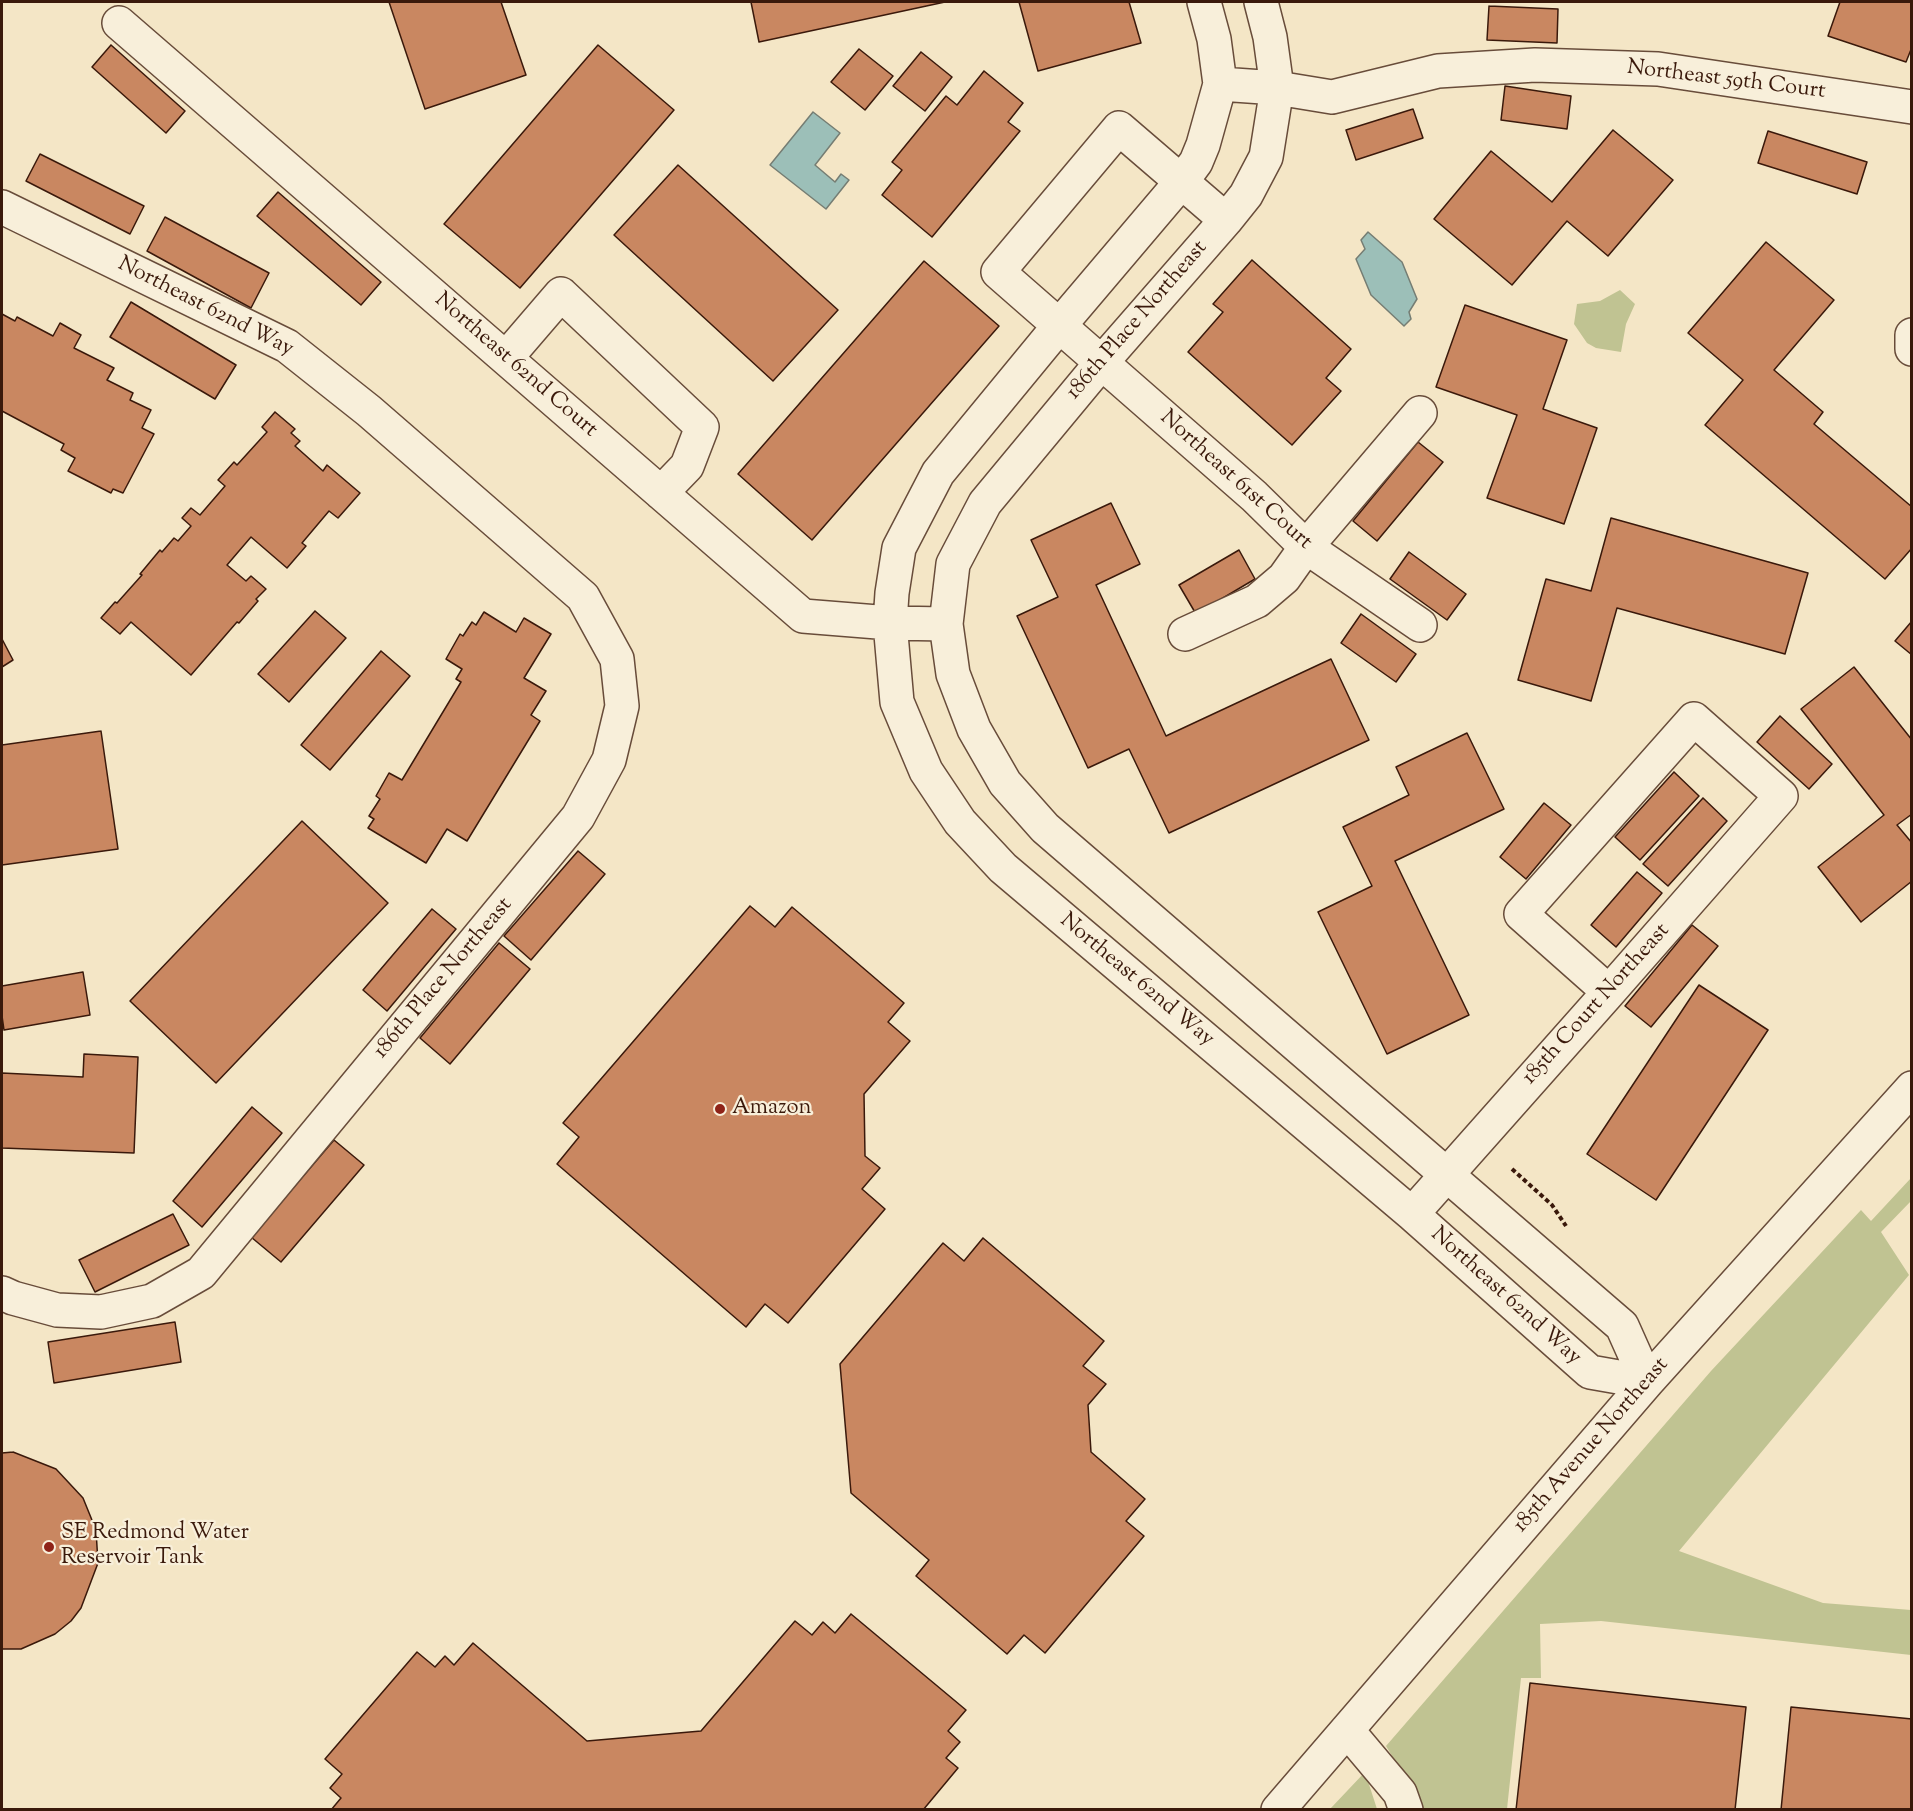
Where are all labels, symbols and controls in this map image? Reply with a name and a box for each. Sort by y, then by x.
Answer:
street label: Northeast 59th Court [1625,56,1827,106]
street label: 186th Place Northeast [1062,236,1214,406]
street label: Northeast 62nd Way [113,252,297,364]
street label: Northeast 62nd Court [428,288,602,444]
street label: Northeast 61st Court [1153,406,1317,556]
street label: 186th Place Northeast [369,893,519,1065]
street label: Northeast 62nd Way [1053,909,1219,1053]
street label: 185th Court Northeast [1518,919,1676,1091]
place label: Amazon [732,1096,812,1122]
marker: Amazon [713,1102,727,1116]
street label: Northeast 62nd Way [1424,1222,1586,1372]
street label: 185th Avenue Northeast [1509,1353,1675,1539]
place label: SE Redmond Water Reservoir Tank [61,1521,249,1572]
marker: SE Redmond Water Reservoir Tank [42,1540,56,1554]

